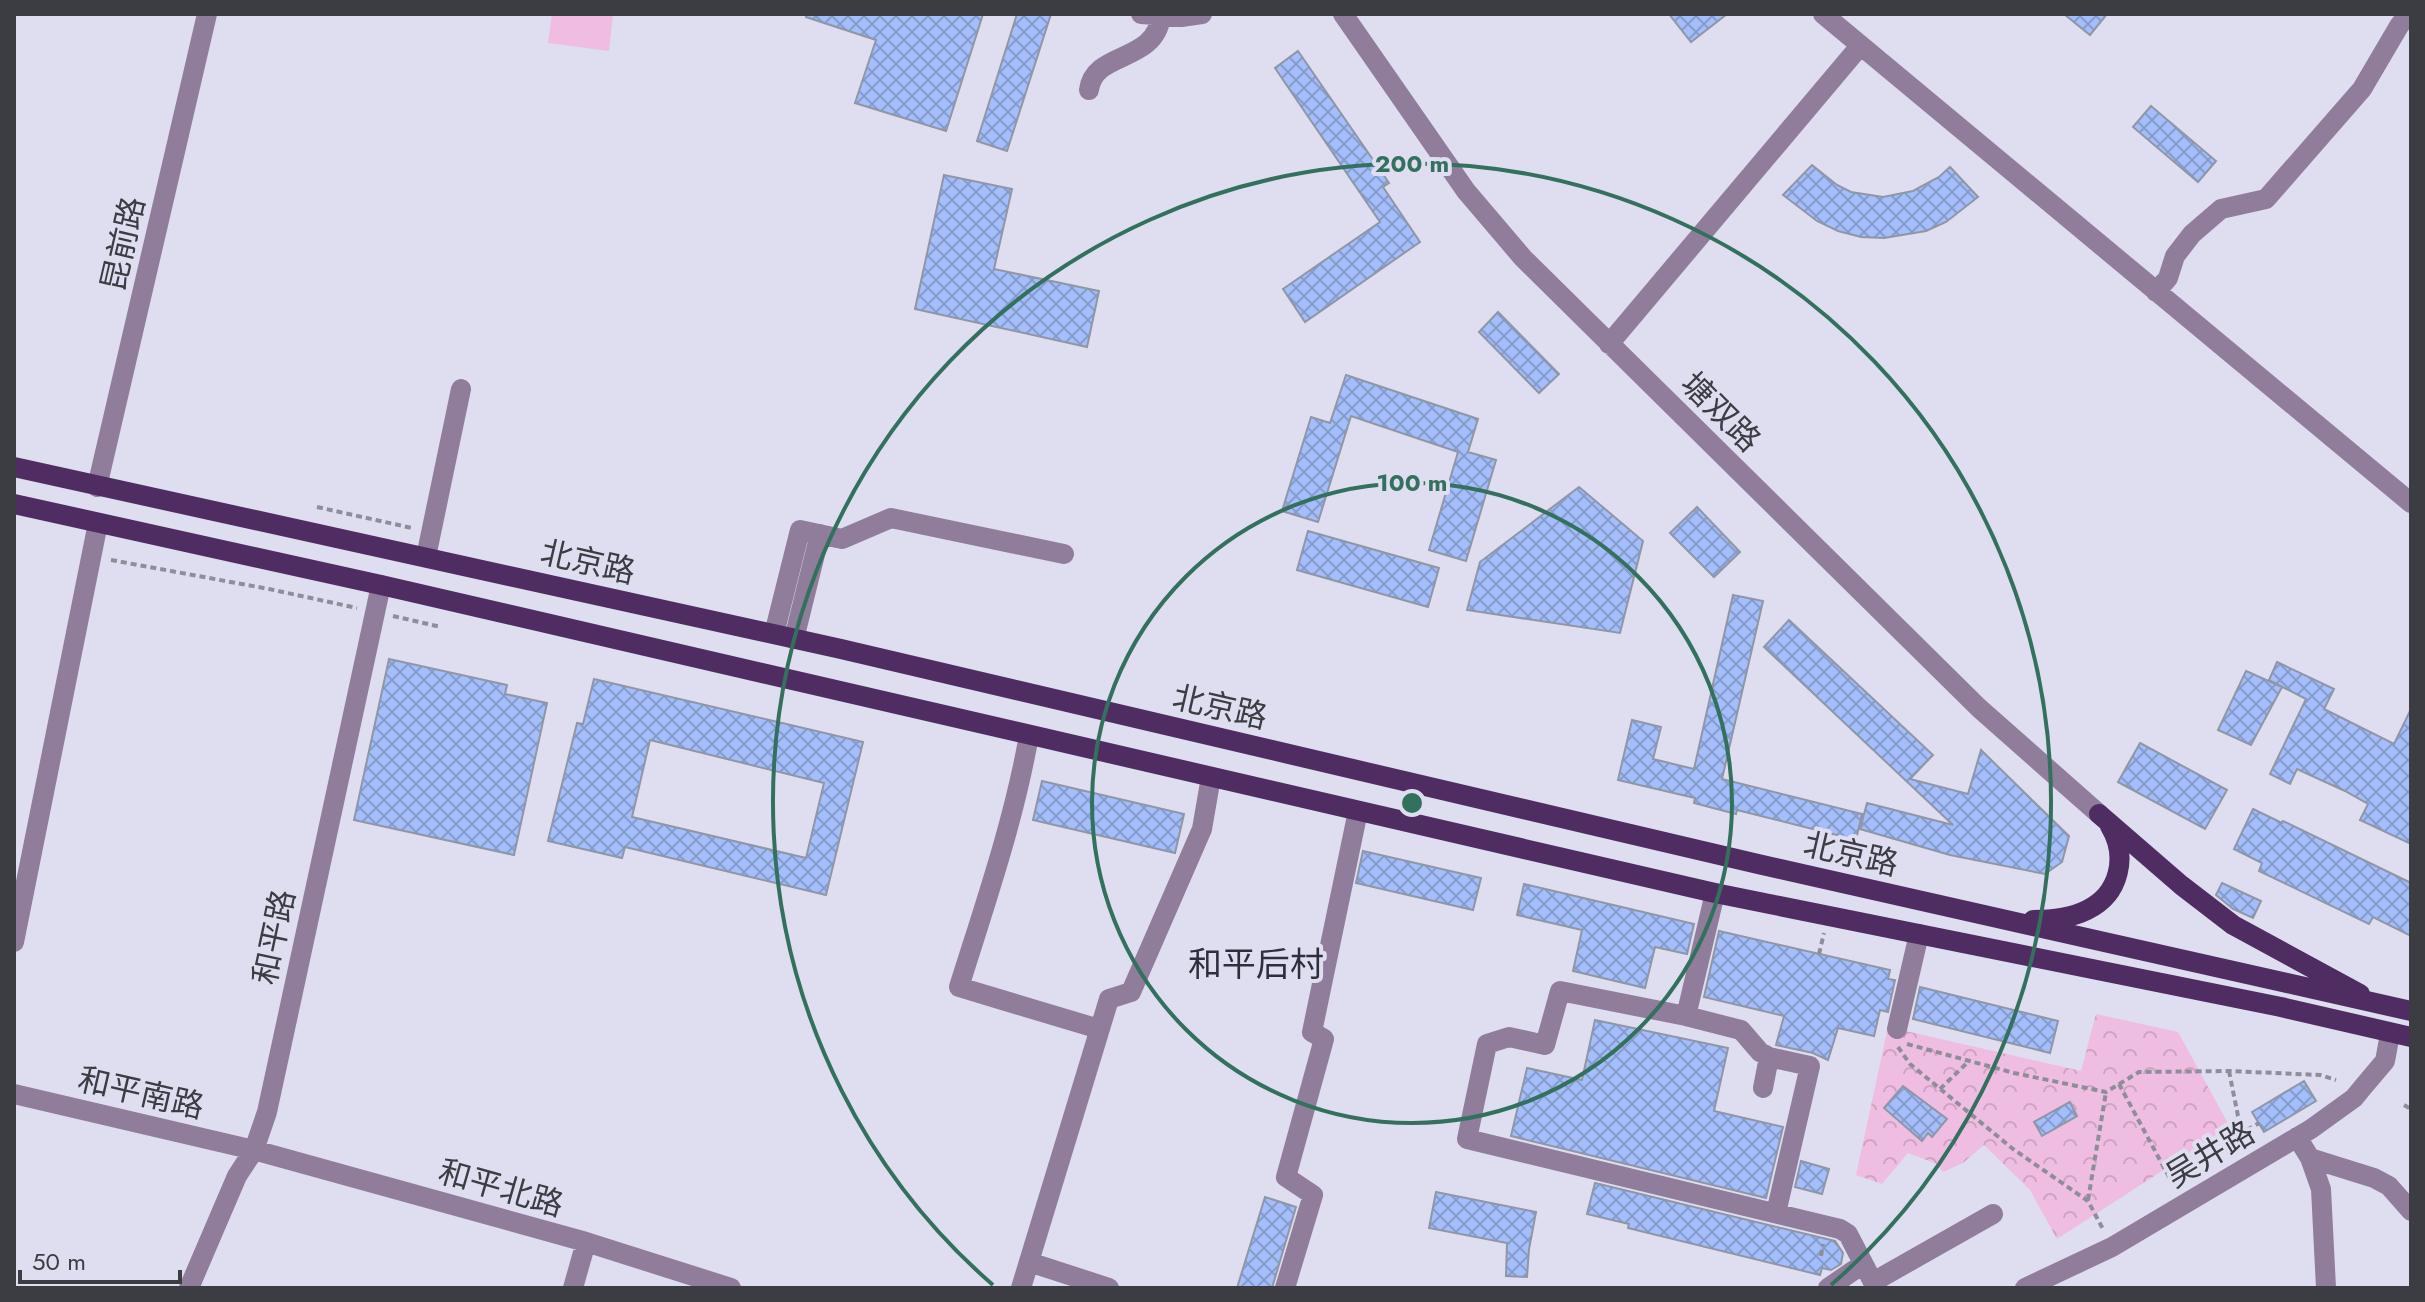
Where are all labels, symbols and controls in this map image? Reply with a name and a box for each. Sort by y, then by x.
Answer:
text: 200 m [1375,146,1449,181]
street label: 昆前路 [90,192,156,296]
street label: 塘双路 [1671,362,1771,462]
text: 100 m [1377,465,1447,500]
street label: 北京路 [536,529,640,595]
street label: 北京路 [1168,674,1272,740]
centre of rings [1398,789,1426,817]
street label: 北京路 [1799,821,1903,887]
street label: 和平路 [242,885,306,989]
district label: 和平后村 [1188,940,1324,989]
street label: 和平南路 [73,1056,209,1130]
street label: 吴井路 [2157,1110,2263,1198]
street label: 和平北路 [433,1148,569,1228]
scale bar [20,1234,180,1284]
text: 50 m [32,1244,86,1279]

